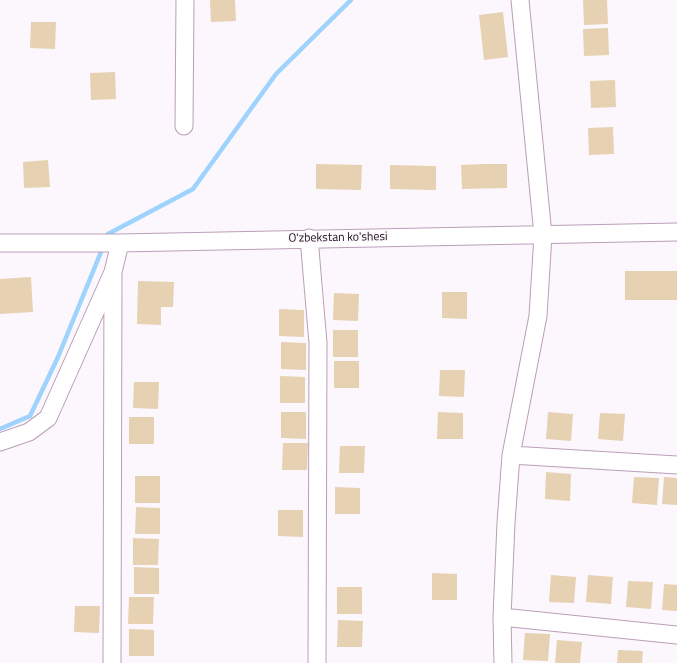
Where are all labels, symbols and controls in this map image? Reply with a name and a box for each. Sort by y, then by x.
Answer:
street label: O'zbekstan ko'shesi [288,230,388,246]

